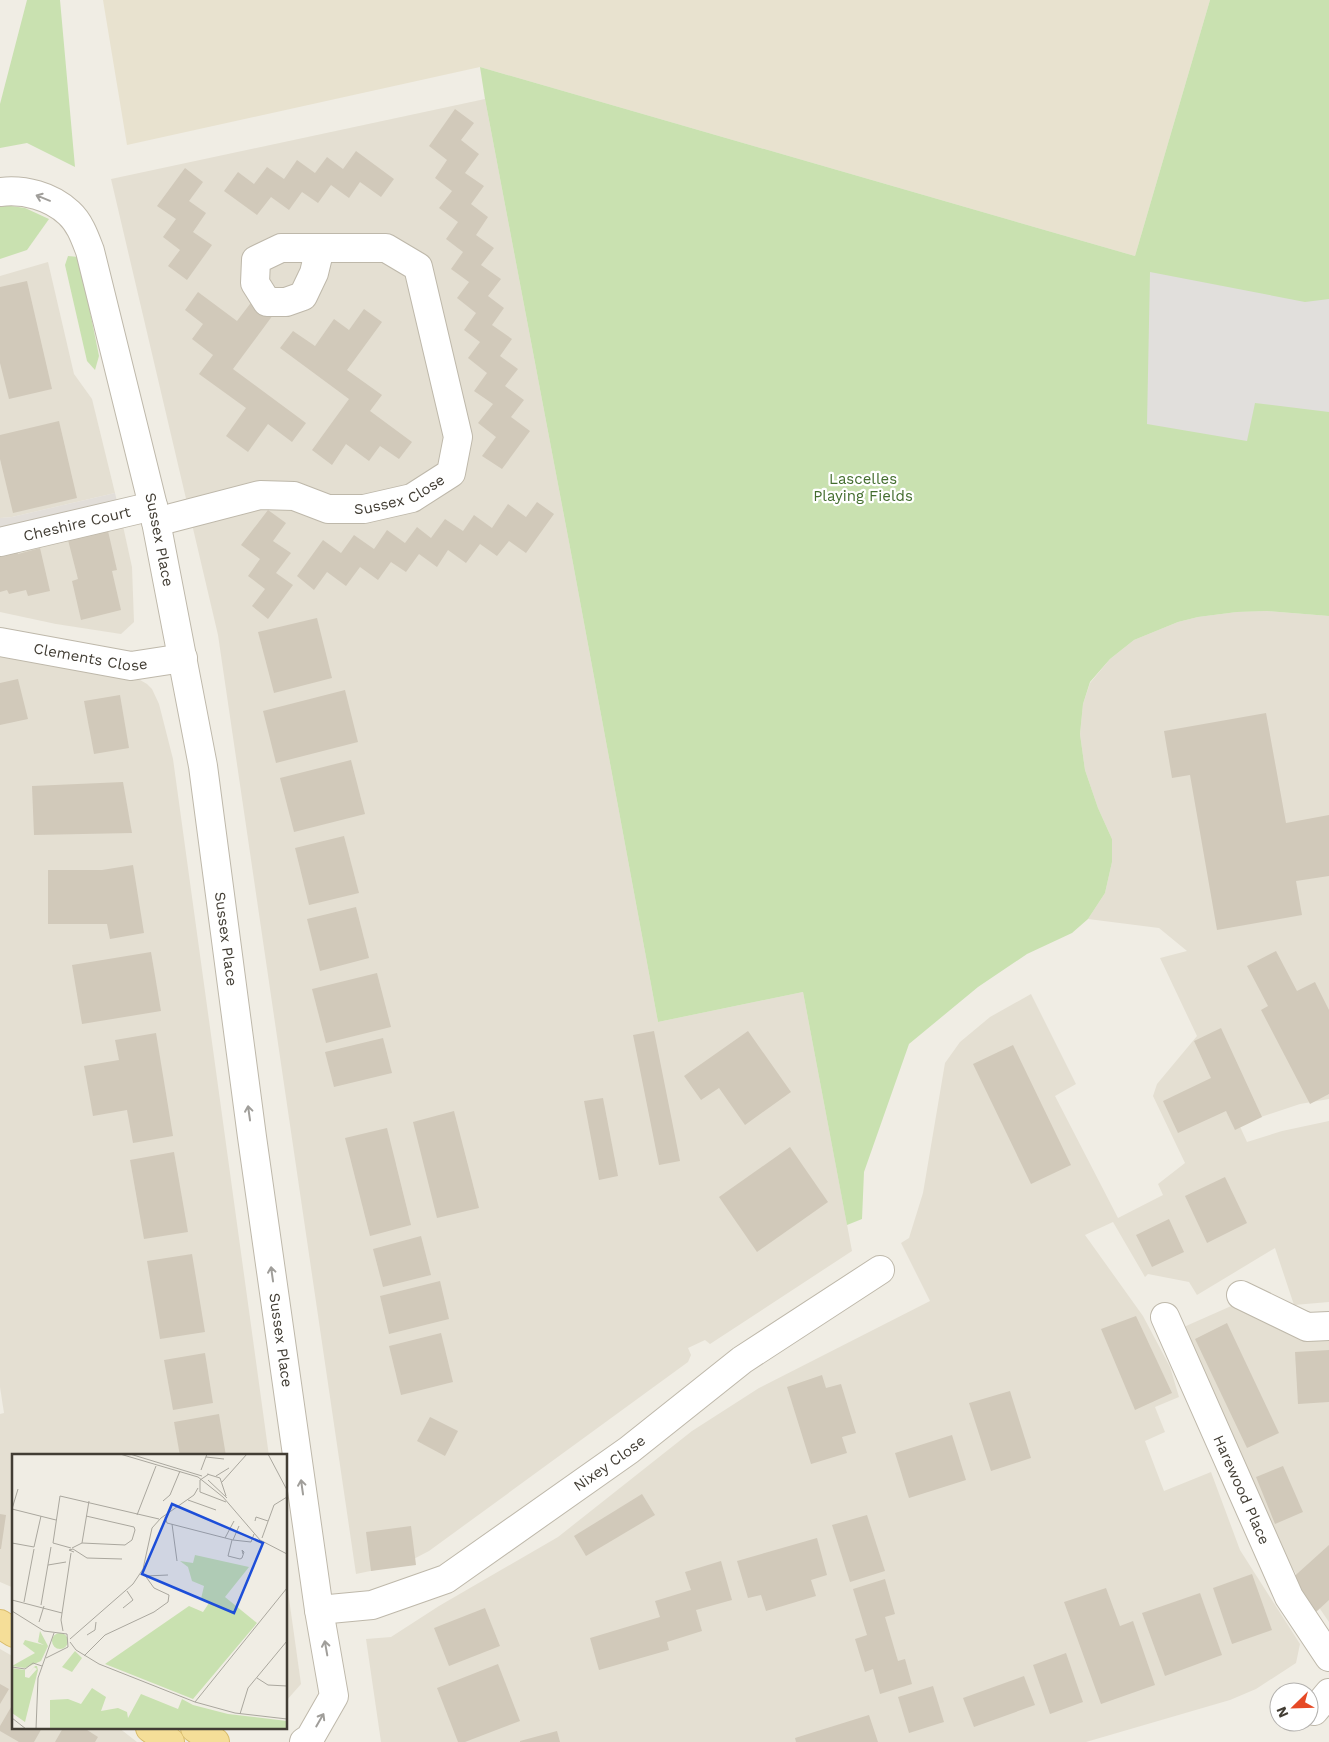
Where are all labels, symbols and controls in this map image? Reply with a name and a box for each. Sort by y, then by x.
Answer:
one-way arrow [36,192,51,202]
street label: Sussex Close [354,470,448,518]
park label: Lascelles Playing Fields [813,470,913,505]
street label: Sussex Place [141,491,177,588]
street label: Cheshire Court [21,502,133,545]
street label: Clements Close [32,639,149,675]
street label: Sussex Place [211,891,241,987]
one-way arrow [244,1106,254,1122]
one-way arrow [266,1267,276,1283]
street label: Sussex Place [265,1292,296,1389]
street label: Nixey Close [570,1431,649,1495]
street label: Harewood Place [1209,1432,1274,1547]
inset map [12,1454,288,1730]
one-way arrow [296,1480,306,1496]
one-way arrow [320,1640,330,1656]
north arrow [1269,1682,1319,1732]
text: N [1273,1704,1291,1720]
one-way arrow [315,1713,325,1728]

